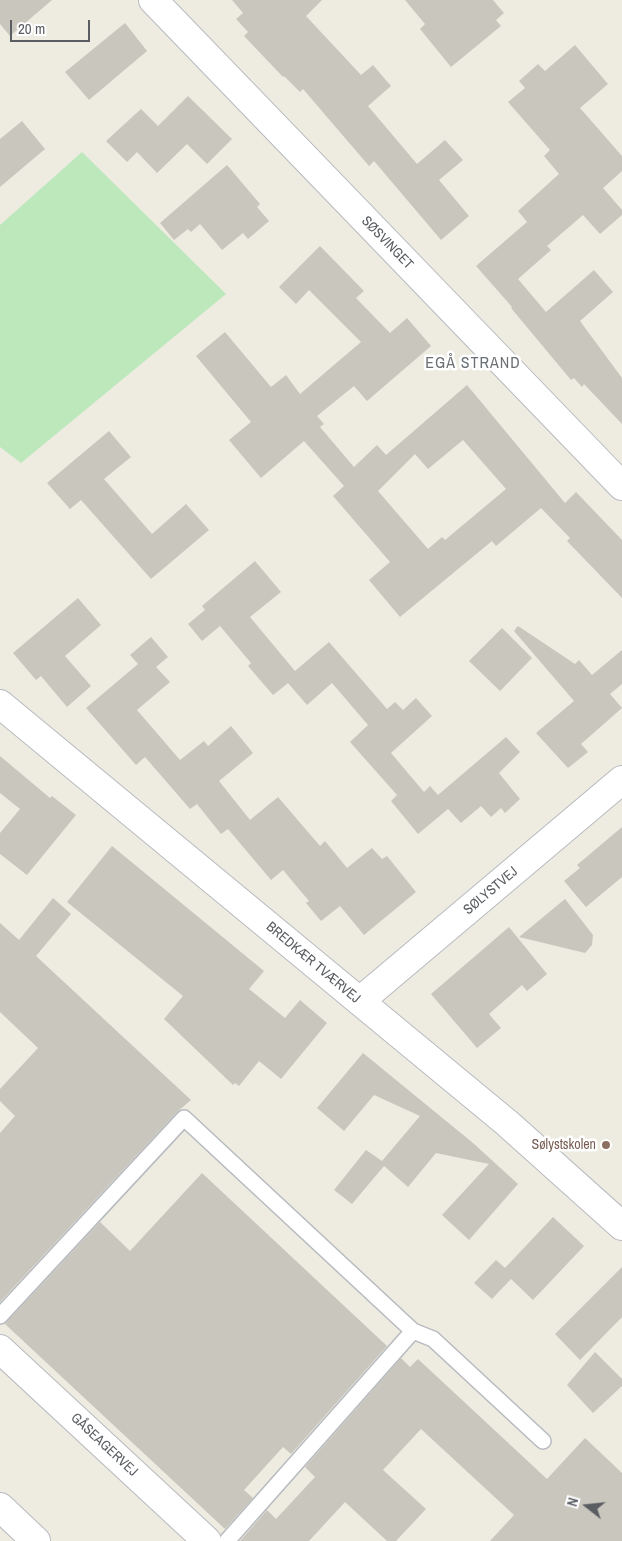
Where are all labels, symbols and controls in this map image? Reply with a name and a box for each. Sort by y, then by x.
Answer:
scale bar [12,10,92,42]
text: 20 m [18,18,45,39]
street label: SØSVINGET [358,213,416,273]
district label: EGÅ STRAND [424,354,522,374]
street label: SØLYSTVEJ [461,864,521,918]
street label: BREDKÆR TVÆRVEJ [262,919,364,1007]
place label: Sølystskolen [532,1137,596,1153]
marker: Sølystskolen [600,1139,612,1151]
street label: GÅSEAGERVEJ [67,1410,141,1480]
north arrow [562,1481,612,1531]
text: N [563,1495,582,1508]

